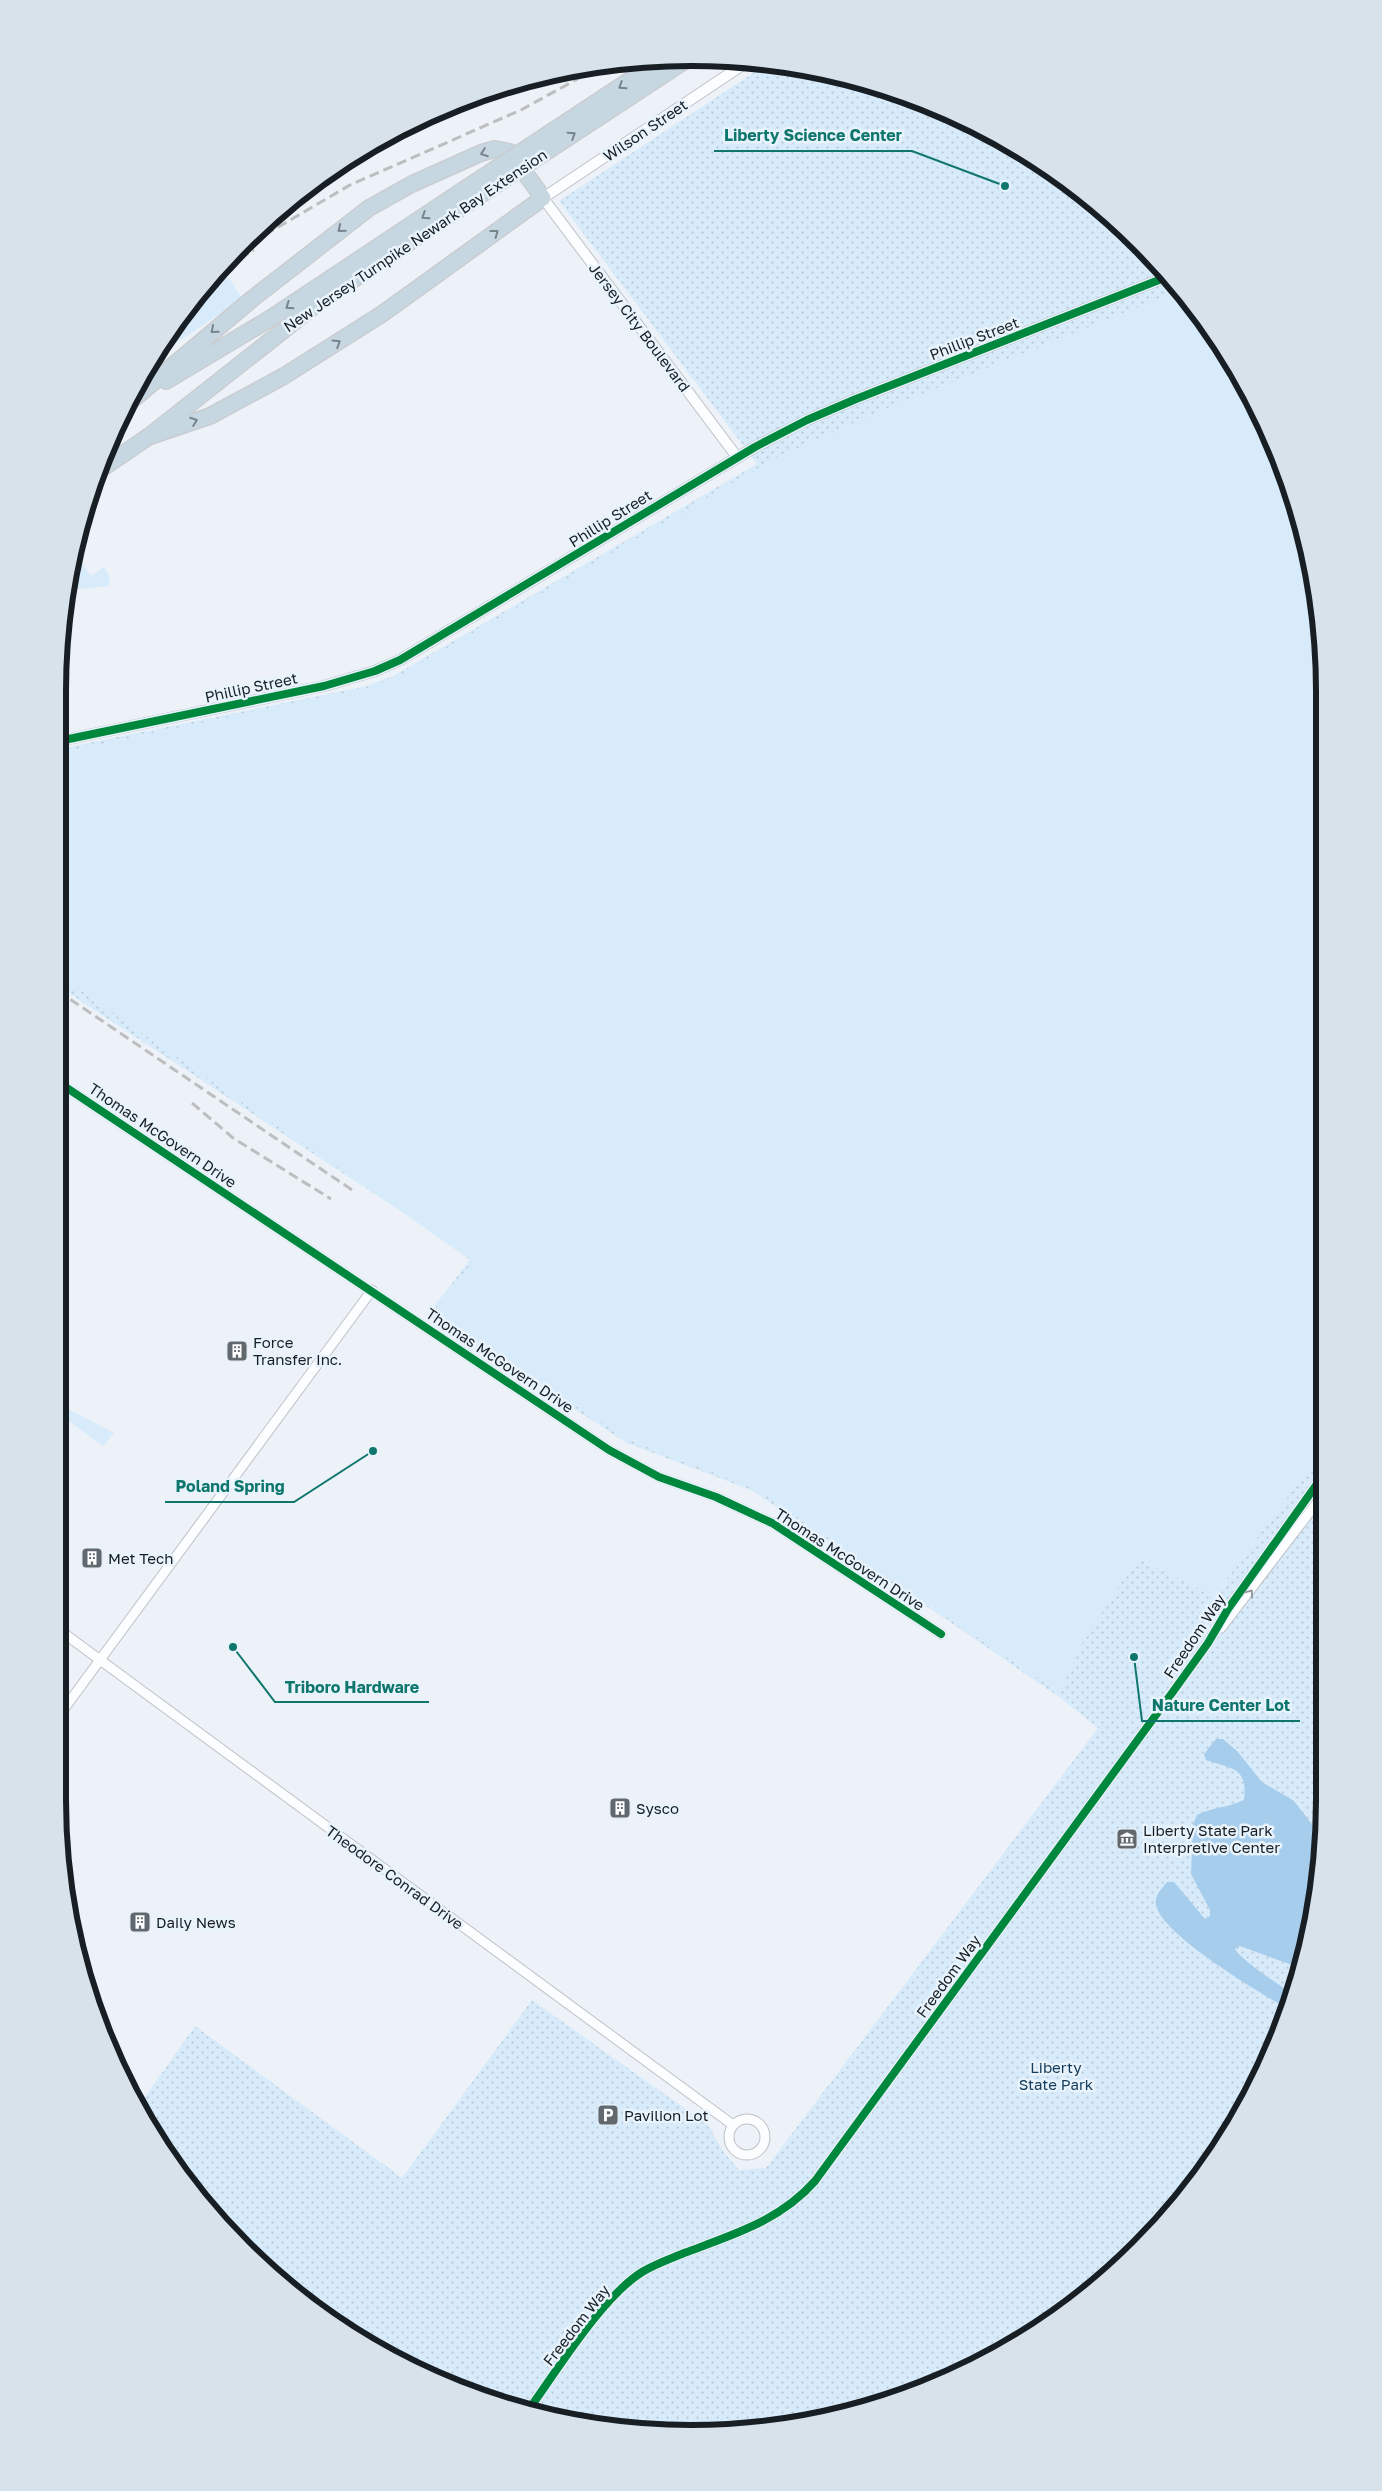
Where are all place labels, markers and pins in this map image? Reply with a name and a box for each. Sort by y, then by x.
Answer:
callout: Liberty Science Center [714,120,912,151]
place label: Force Transfer Inc. [253,1333,342,1368]
building icon: Force Transfer Inc. [225,1339,249,1363]
callout: Poland Spring [165,1471,294,1502]
building icon: Met Tech [80,1546,104,1570]
place label: Met Tech [108,1549,173,1567]
callout: Triboro Hardware [275,1671,429,1702]
callout: Nature Center Lot [1142,1690,1300,1721]
building icon: Sysco [608,1796,632,1820]
place label: Sysco [636,1799,679,1817]
place label: Liberty State Park Interpretive Center [1143,1821,1280,1856]
museum icon: Liberty State Park Interpretive Center [1115,1827,1139,1851]
building icon: Daily News [128,1910,152,1934]
place label: Daily News [156,1913,236,1931]
parking icon: Pavilion Lot [596,2103,620,2127]
place label: Pavilion Lot [624,2106,708,2124]

